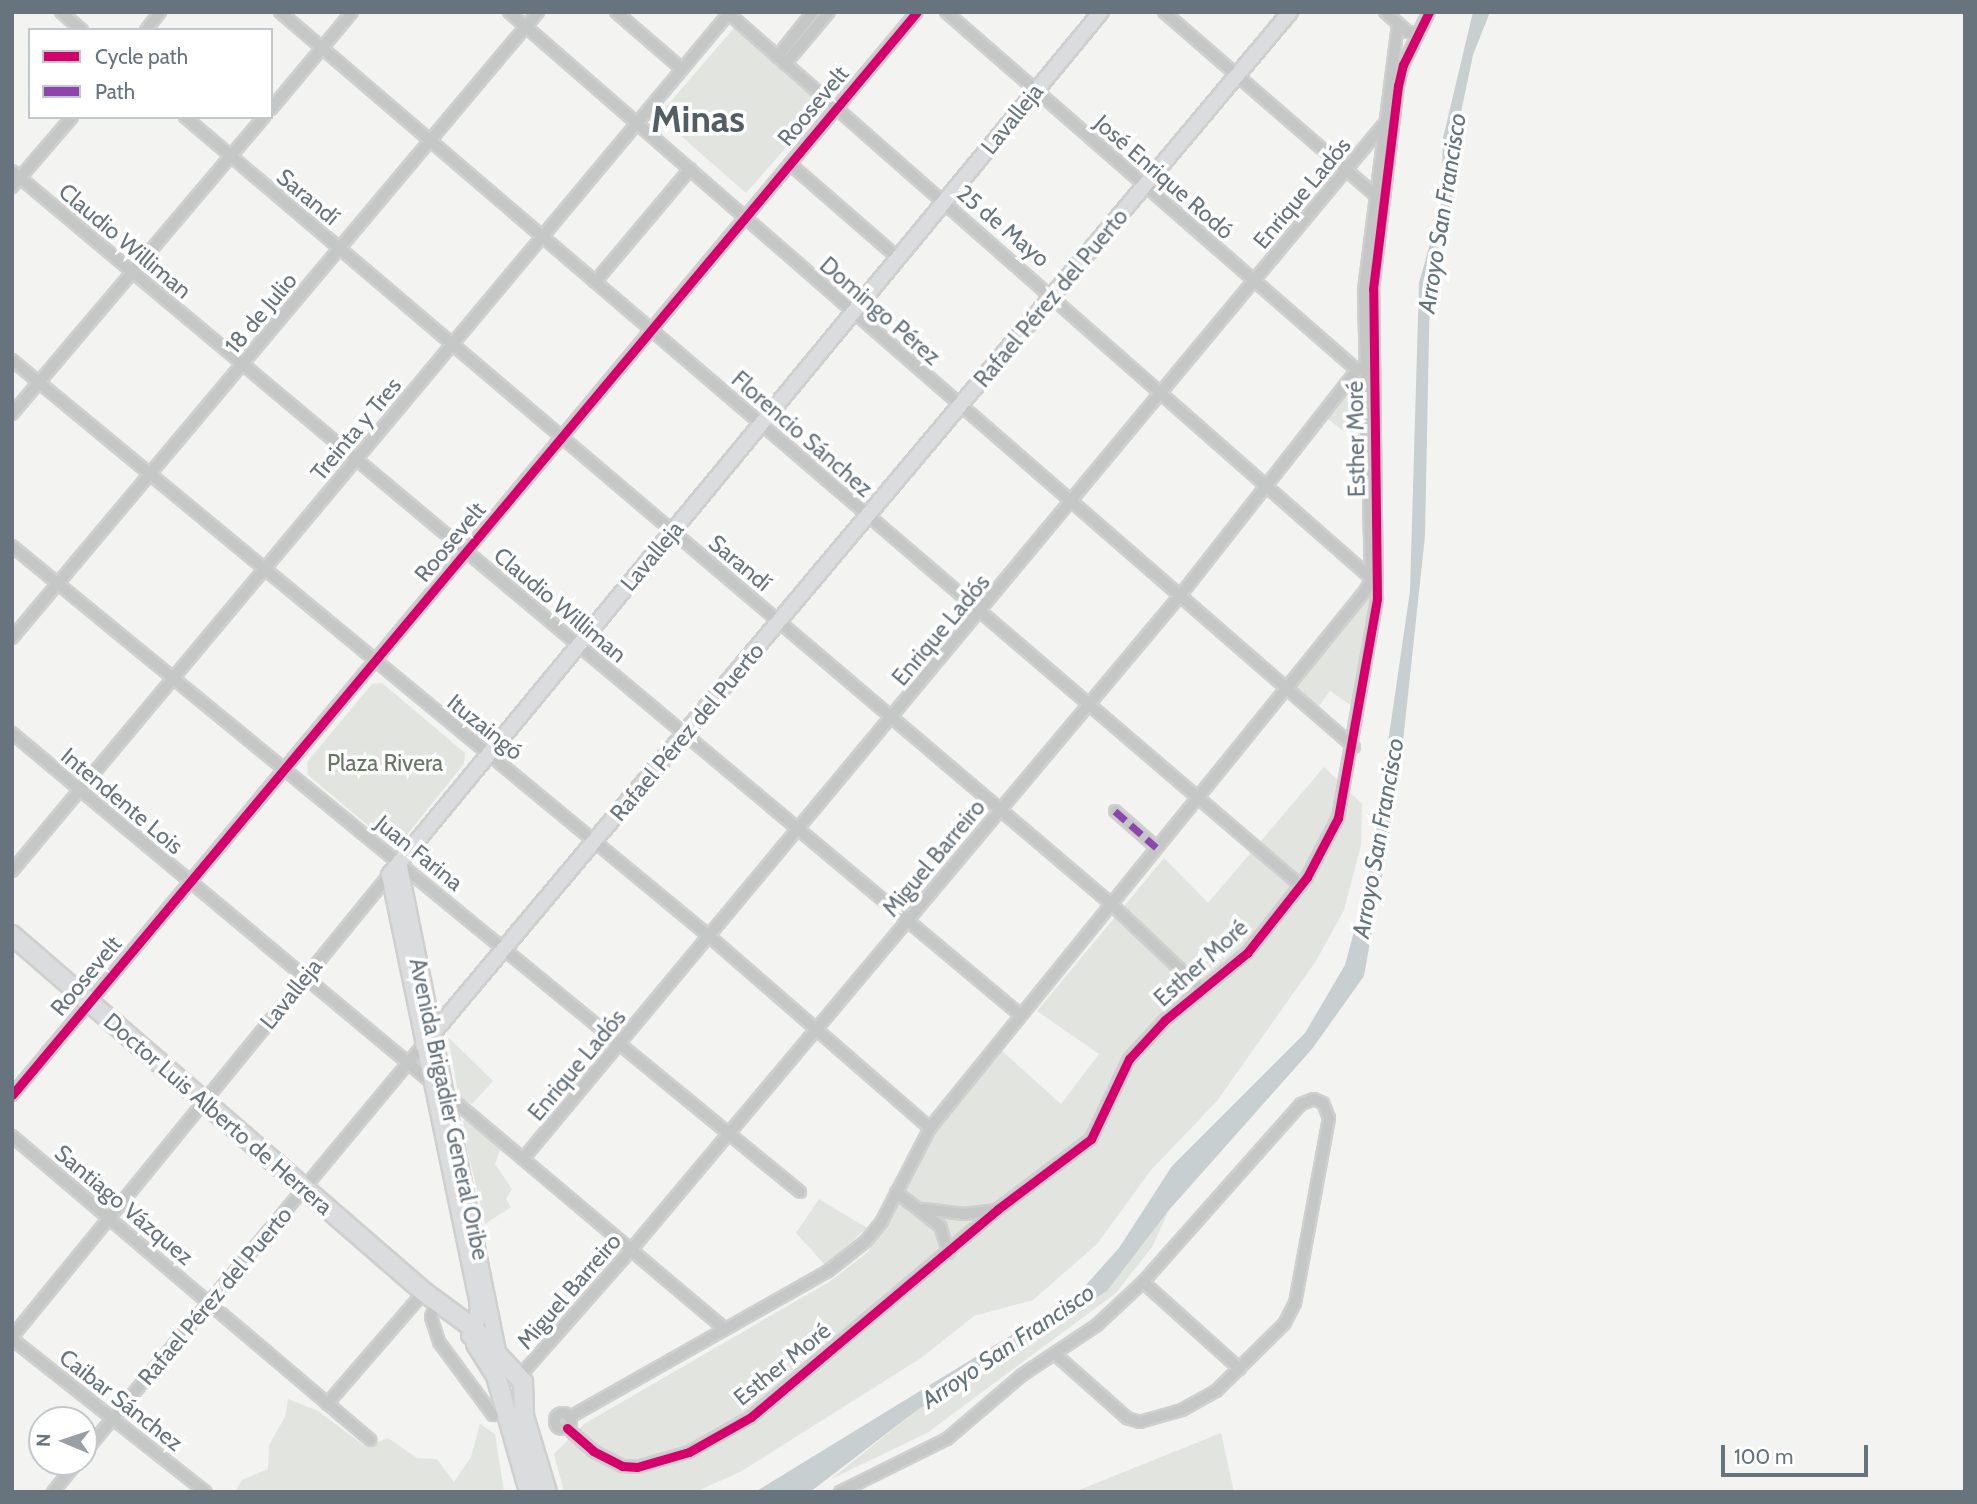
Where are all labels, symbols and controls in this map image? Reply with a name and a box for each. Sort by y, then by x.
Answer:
legend [28,28,273,119]
text: Cycle path [95,44,188,69]
street label: Roosevelt [772,60,854,152]
street label: Lavalleja [975,78,1049,160]
text: Path [95,79,135,104]
district label: Minas [651,97,745,141]
street label: José Enrique Rodó [1089,109,1239,245]
water label: Arroyo San Francisco [1412,111,1472,315]
street label: Enrique Ladós [1247,132,1357,254]
street label: Sarandí [271,163,345,231]
street label: Claudio Williman [53,178,197,304]
street label: 25 de Mayo [951,179,1055,273]
street label: Rafael Pérez del Puerto [968,203,1134,393]
street label: Domingo Pérez [814,251,946,371]
street label: 18 de Julio [219,267,303,359]
street label: Florencio Sánchez [726,365,878,503]
street label: Treinta y Tres [305,372,407,486]
street label: Esther Moré [1341,381,1371,497]
street label: Roosevelt [409,496,491,588]
street label: Lavalleja [615,515,689,597]
street label: Sarandí [703,529,777,597]
street label: Claudio Williman [488,542,632,668]
street label: Enrique Ladós [886,569,996,691]
street label: Rafael Pérez del Puerto [604,637,770,827]
street label: Ituzaingó [442,688,528,766]
water label: Arroyo San Francisco [1346,736,1410,940]
street label: Intendente Lois [55,742,189,860]
park label: Plaza Rivera [327,749,443,777]
street label: Miguel Barreiro [877,794,991,922]
street label: Juan Farina [370,809,468,897]
street label: Esther Moré [1149,914,1253,1012]
street label: Roosevelt [45,930,127,1022]
street label: Lavalleja [254,953,328,1035]
street label: Avenida Brigadier General Oribe [404,956,494,1262]
street label: Enrique Ladós [522,1004,632,1126]
street label: Doctor Luis Alberto de Herrera [98,1007,338,1221]
street label: Santiago Vázquez [49,1139,199,1271]
street label: Rafael Pérez del Puerto [132,1201,298,1391]
street label: Miguel Barreiro [511,1227,627,1355]
water label: Arroyo San Francisco [916,1278,1100,1414]
street label: Esther Moré [728,1317,836,1411]
street label: Caibar Sánchez [54,1343,188,1457]
north arrow [28,1406,98,1476]
scale bar [1725,1430,1872,1474]
text: N [32,1433,55,1447]
text: 100 m [1734,1444,1793,1469]

